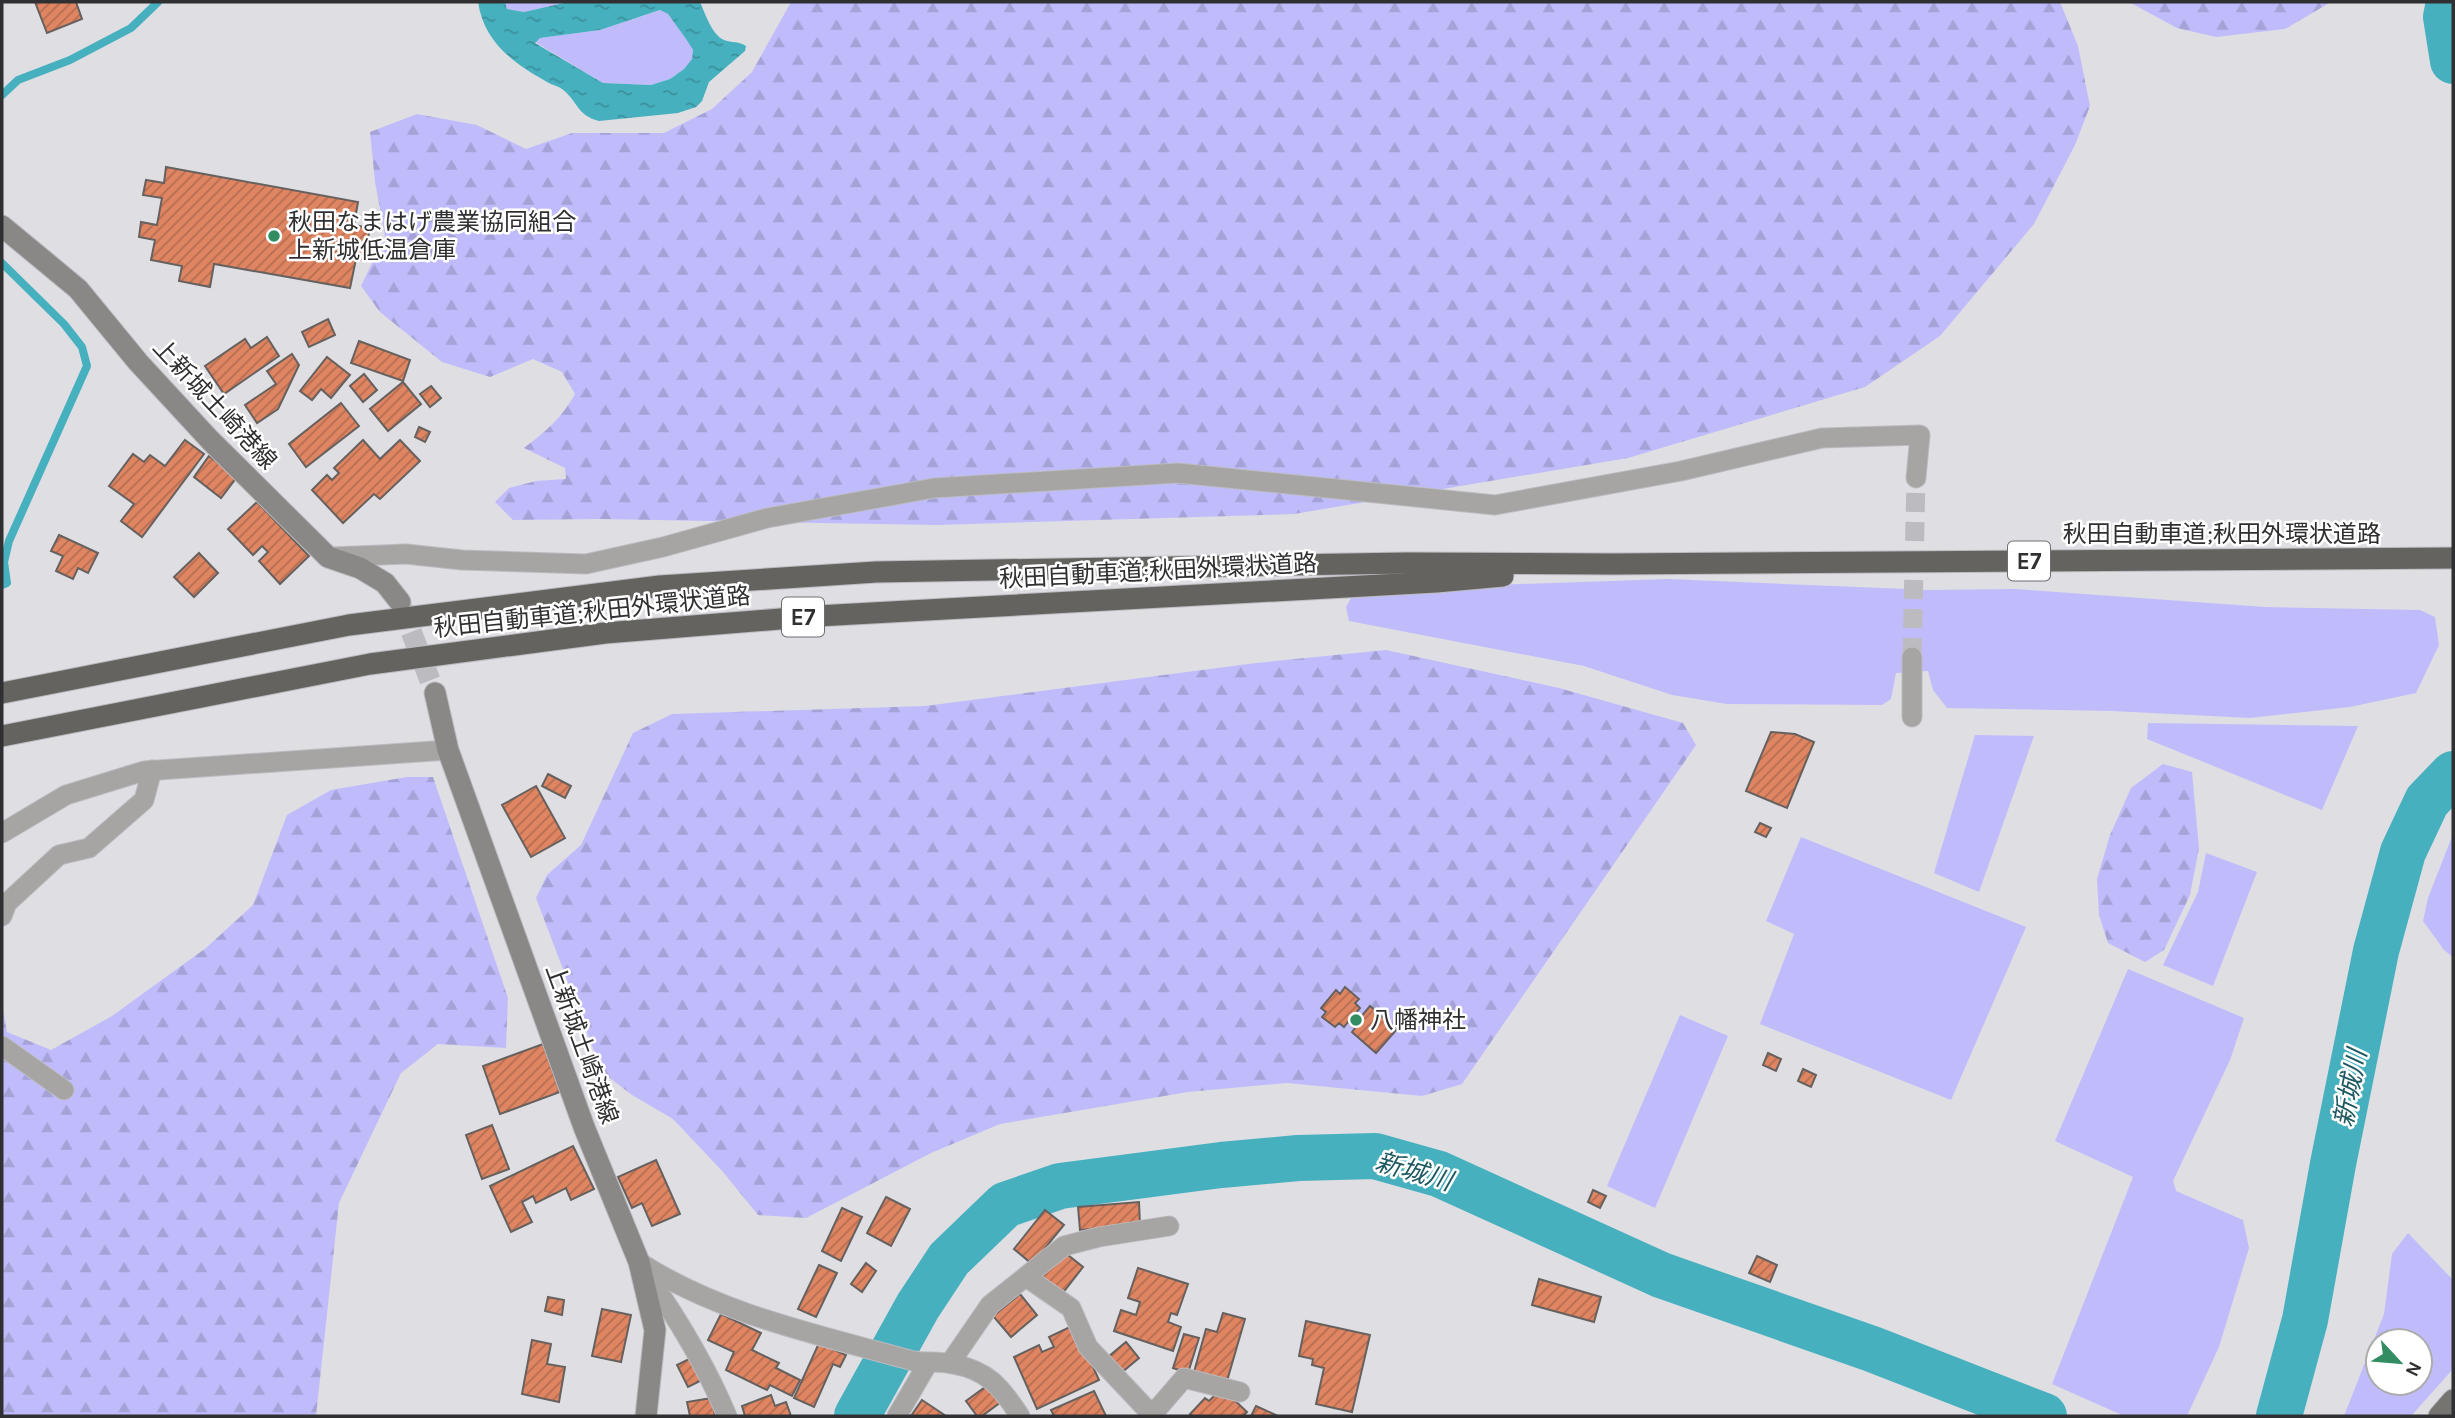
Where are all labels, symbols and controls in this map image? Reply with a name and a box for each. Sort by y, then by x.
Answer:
place label: 秋田なまはげ農業協同組合 上新城低温倉庫 [288,208,576,264]
marker: 秋田なまはげ農業協同組合 上新城低温倉庫 [266,228,282,244]
street label: 上新城土崎港線 [147,333,283,475]
street label: 秋田自動車道;秋田外環状道路 [2063,520,2381,548]
road number: E7 [2008,541,2050,580]
street label: 秋田自動車道;秋田外環状道路 [998,549,1318,593]
street label: 秋田自動車道;秋田外環状道路 [432,581,752,643]
road number: E7 [782,597,824,636]
street label: 上新城土崎港線 [540,960,624,1128]
place label: 八幡神社 [1370,1006,1466,1034]
marker: 八幡神社 [1348,1012,1364,1028]
water label: 新城川 [2328,1044,2374,1129]
water label: 新城川 [1372,1146,1459,1198]
north arrow [2364,1327,2434,1397]
text: N [2401,1358,2426,1380]

